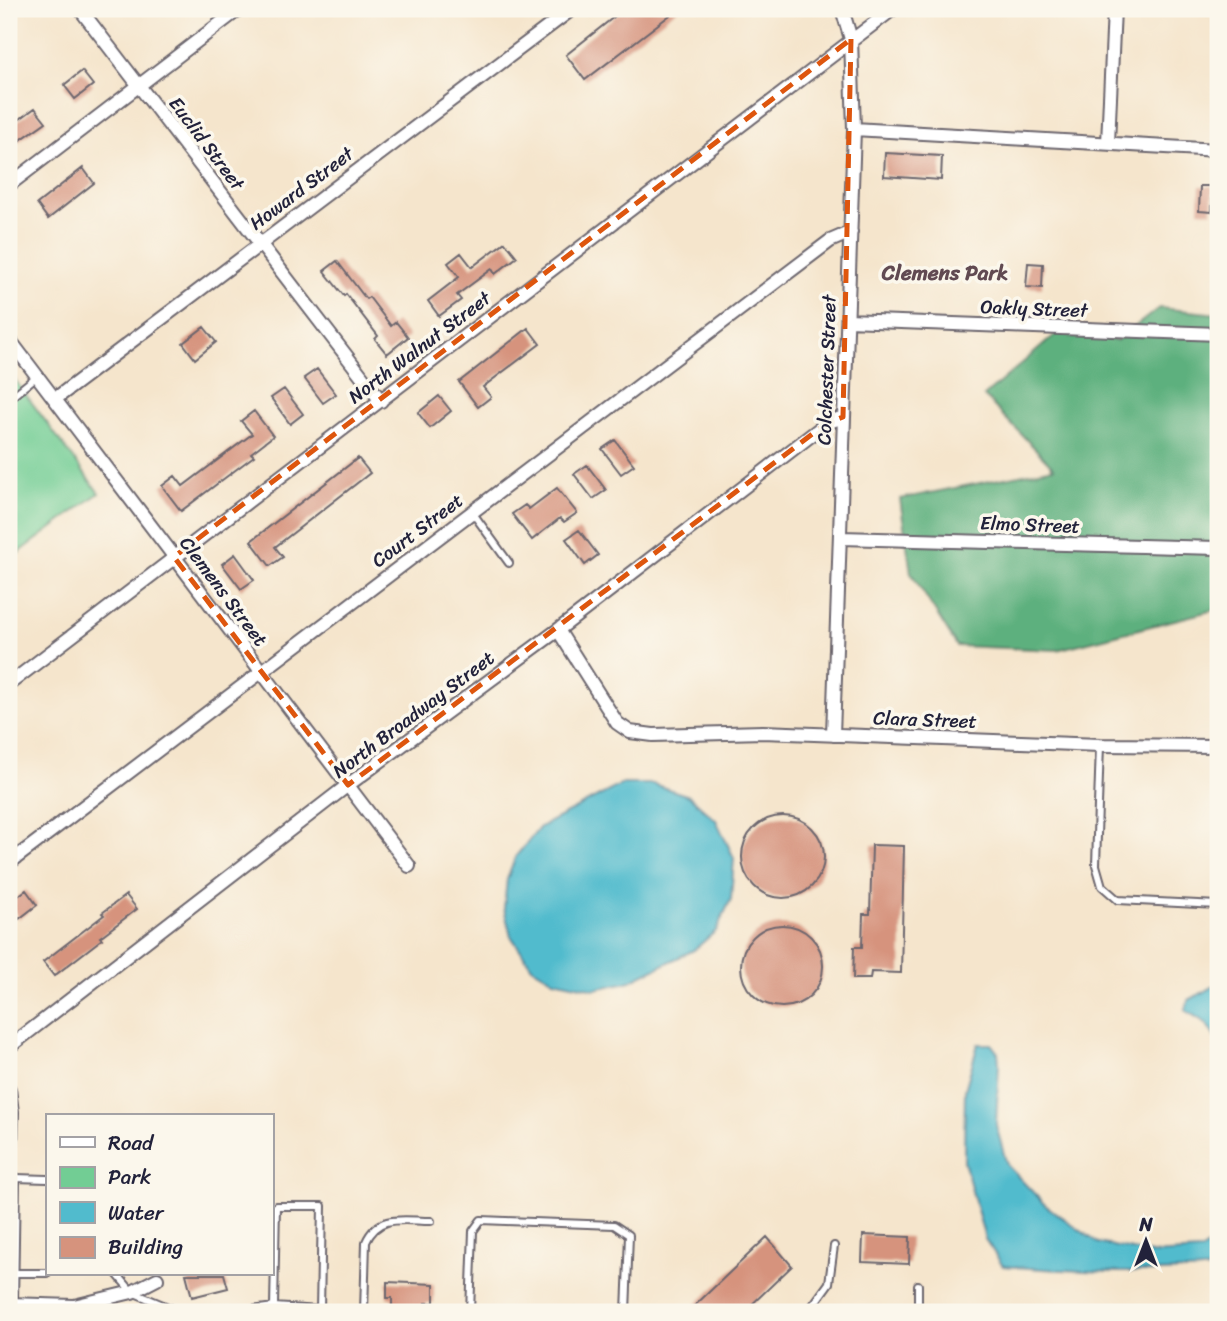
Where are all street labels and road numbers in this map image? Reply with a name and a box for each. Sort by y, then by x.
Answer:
street label: Euclid Street [160,89,254,198]
street label: Howard Street [242,137,362,239]
street label: North Walnut Street [341,282,499,412]
street label: Oakly Street [980,290,1089,327]
street label: Colchester Street [807,293,846,446]
street label: Court Street [364,485,470,576]
street label: Elmo Street [980,506,1080,543]
street label: Clemens Street [171,529,276,654]
street label: North Broadway Street [325,642,502,787]
street label: Clara Street [873,701,977,738]

